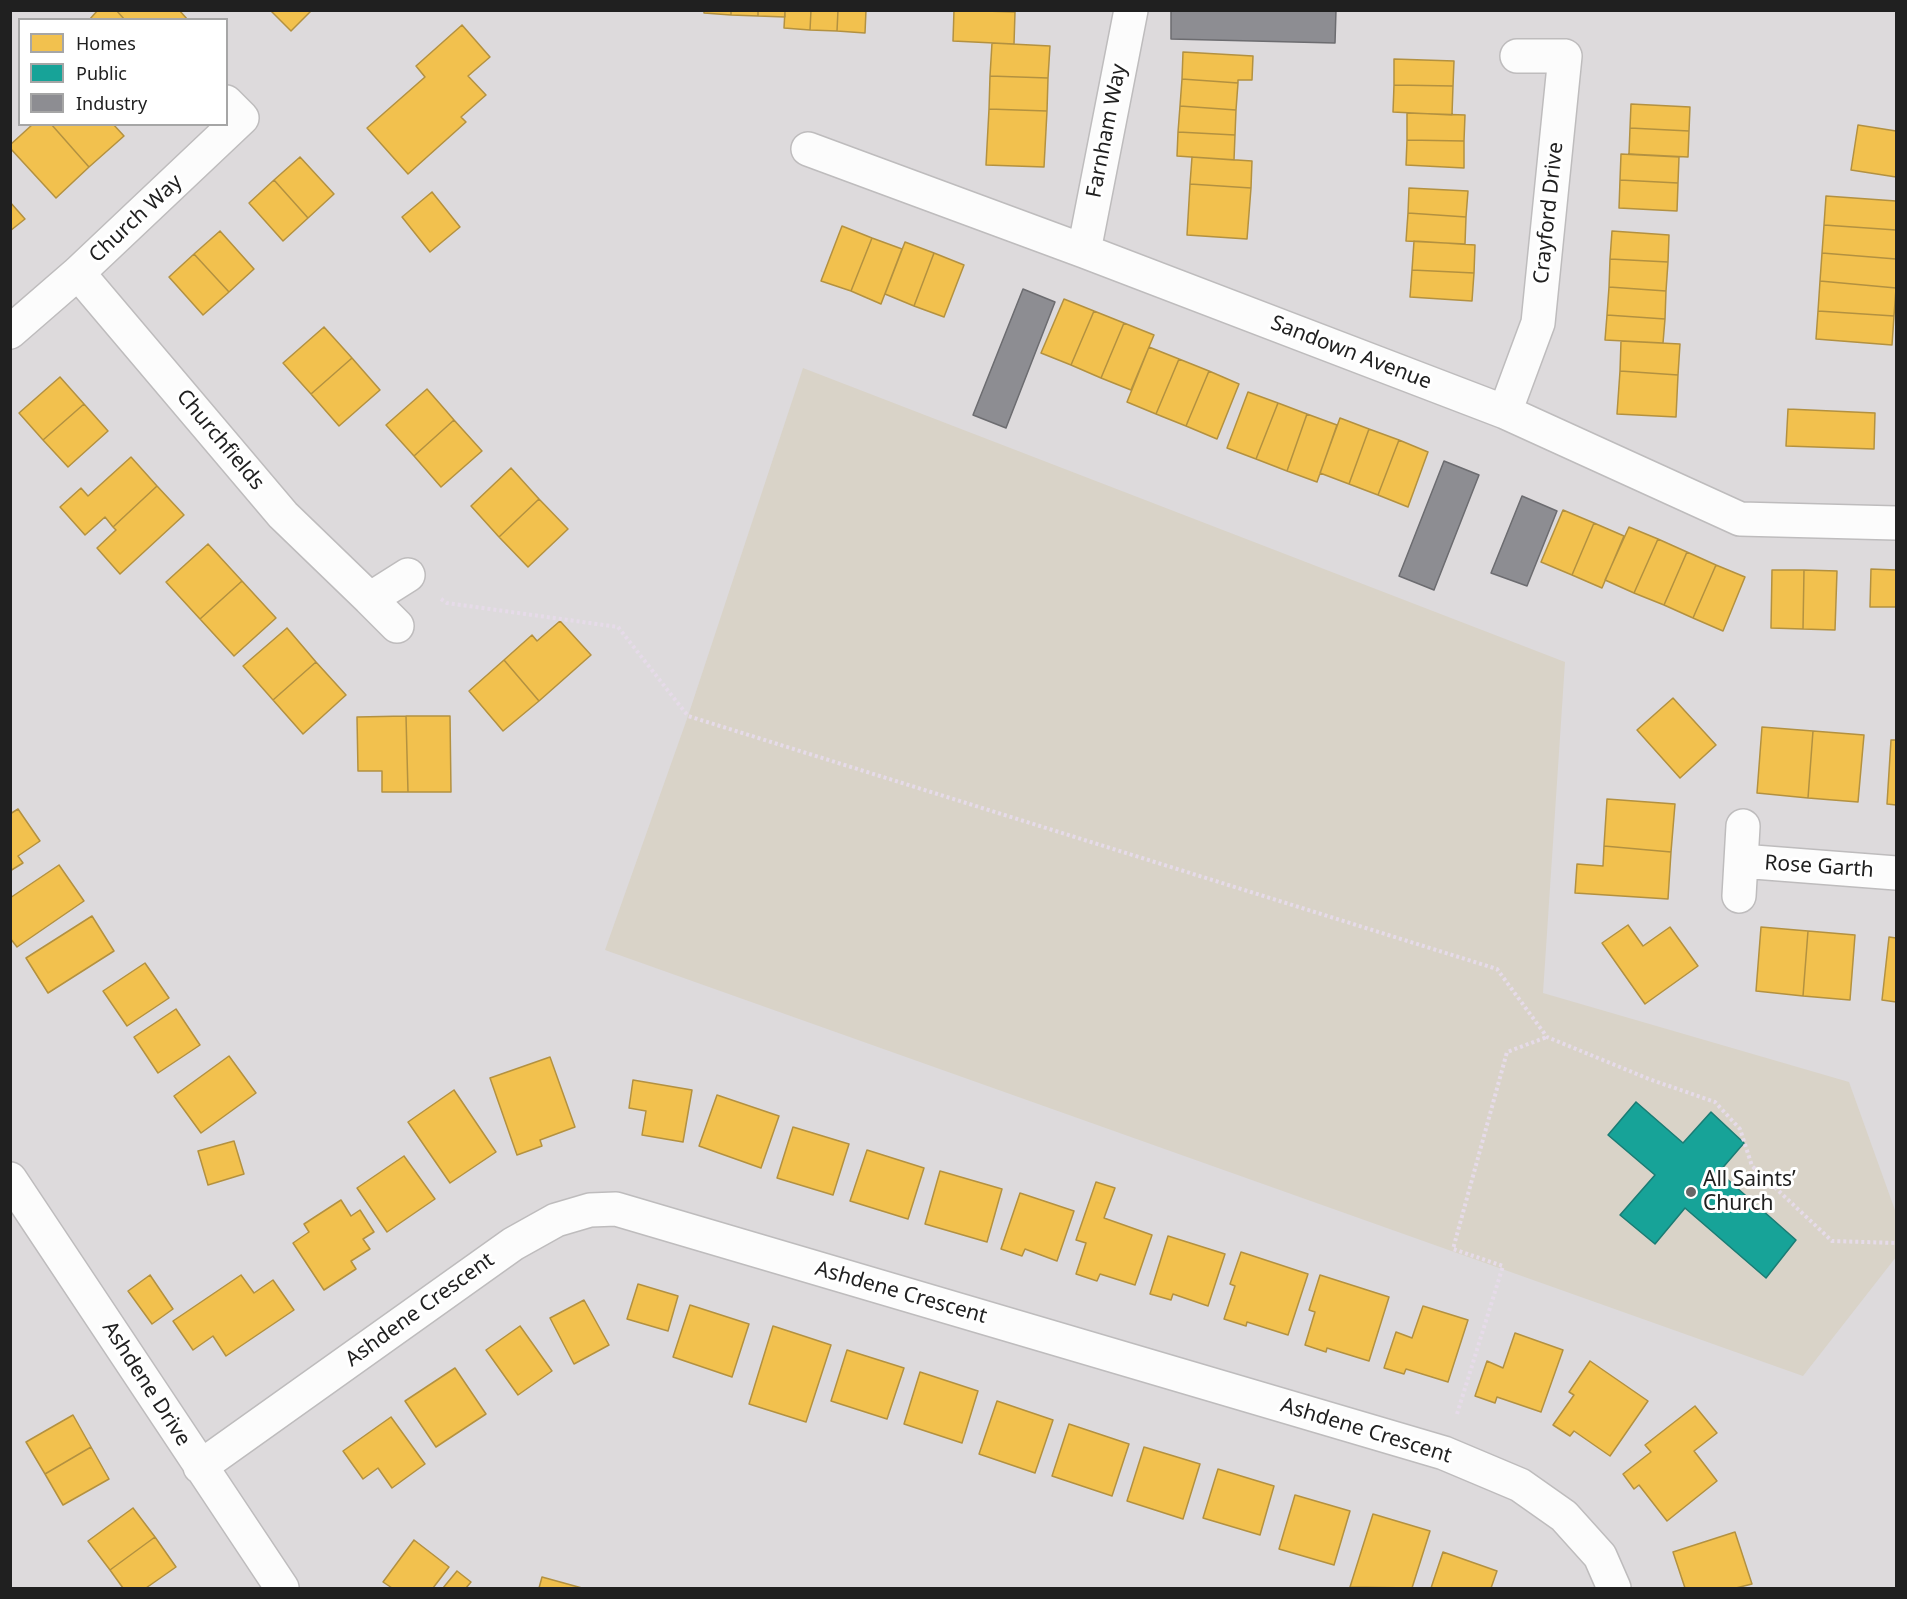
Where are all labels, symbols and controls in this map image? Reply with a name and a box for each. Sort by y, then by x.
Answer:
legend [18,18,228,126]
text: Homes [76,31,136,55]
text: Public [76,61,127,85]
street label: Farnham Way [1082,62,1132,200]
text: Industry [76,91,147,115]
street label: Crayford Drive [1529,141,1569,285]
street label: Church Way [84,170,188,268]
street label: Sandown Avenue [1267,311,1435,395]
street label: Churchfields [171,385,269,495]
street label: Rose Garth [1764,851,1874,883]
place label: All Saints’ Church [1703,1167,1796,1217]
marker: All Saints’ Church [1684,1185,1698,1199]
street label: Ashdene Crescent [341,1248,499,1372]
street label: Ashdene Crescent [812,1256,990,1330]
street label: Ashdene Drive [96,1317,196,1451]
street label: Ashdene Crescent [1277,1393,1455,1469]

